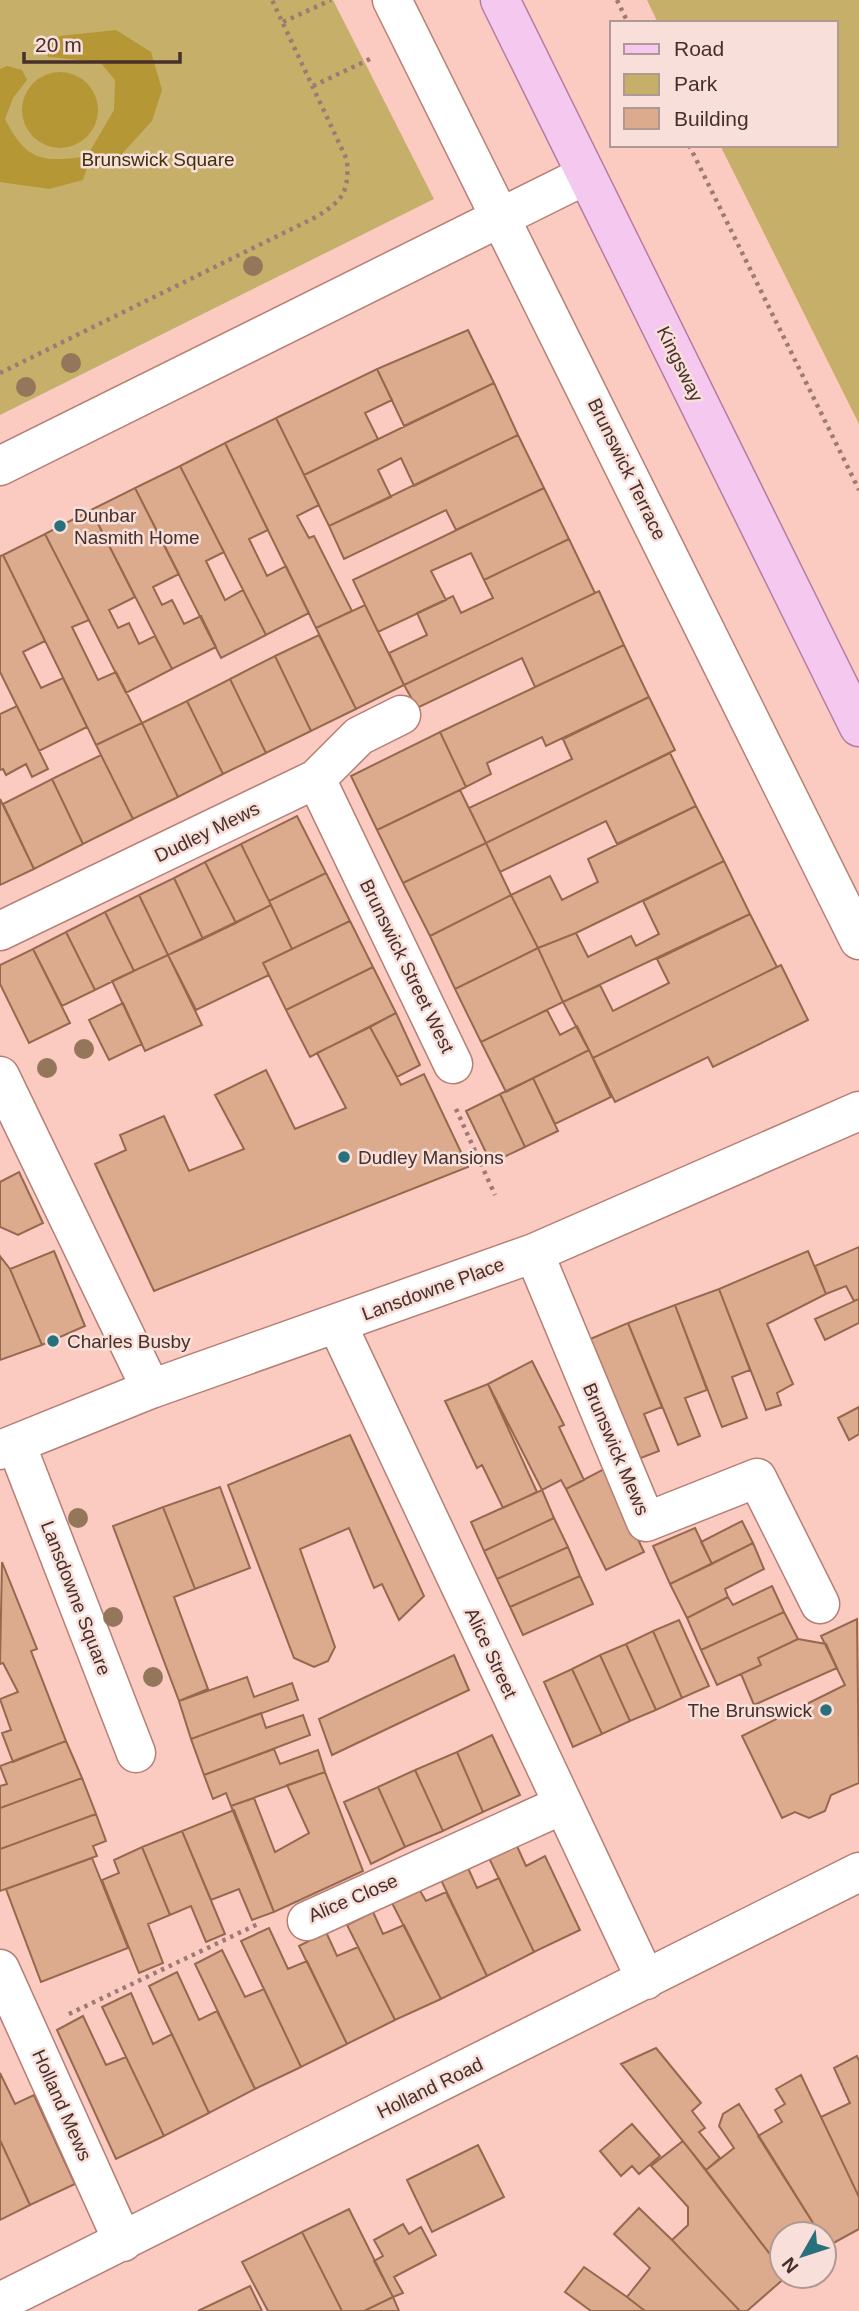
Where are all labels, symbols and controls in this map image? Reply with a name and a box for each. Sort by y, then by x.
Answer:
scale bar [24,21,180,65]
legend [610,21,838,147]
text: 20 m [35,33,82,56]
text: Road [674,37,724,60]
text: Park [674,72,718,95]
text: Building [674,107,749,130]
park label: Brunswick Square [81,149,235,170]
street label: Kingsway [653,323,707,406]
street label: Brunswick Terrace [584,395,670,543]
place label: Dunbar Nasmith Home [74,505,200,548]
marker: Dunbar Nasmith Home [52,518,68,534]
street label: Dudley Mews [151,798,263,866]
street label: Brunswick Street West [356,876,459,1057]
place label: Dudley Mansions [358,1147,504,1168]
marker: Dudley Mansions [336,1149,352,1165]
street label: Lansdowne Place [359,1253,507,1325]
place label: Charles Busby [67,1331,191,1352]
marker: Charles Busby [45,1333,61,1349]
street label: Brunswick Mews [579,1380,653,1518]
street label: Lansdowne Square [37,1518,115,1678]
street label: Alice Street [461,1605,521,1702]
place label: The Brunswick [687,1700,812,1721]
marker: The Brunswick [818,1702,834,1718]
street label: Alice Close [305,1870,401,1926]
street label: Holland Mews [28,2046,96,2164]
street label: Holland Road [374,2053,486,2123]
north arrow [768,2220,838,2290]
text: N [778,2253,803,2277]

